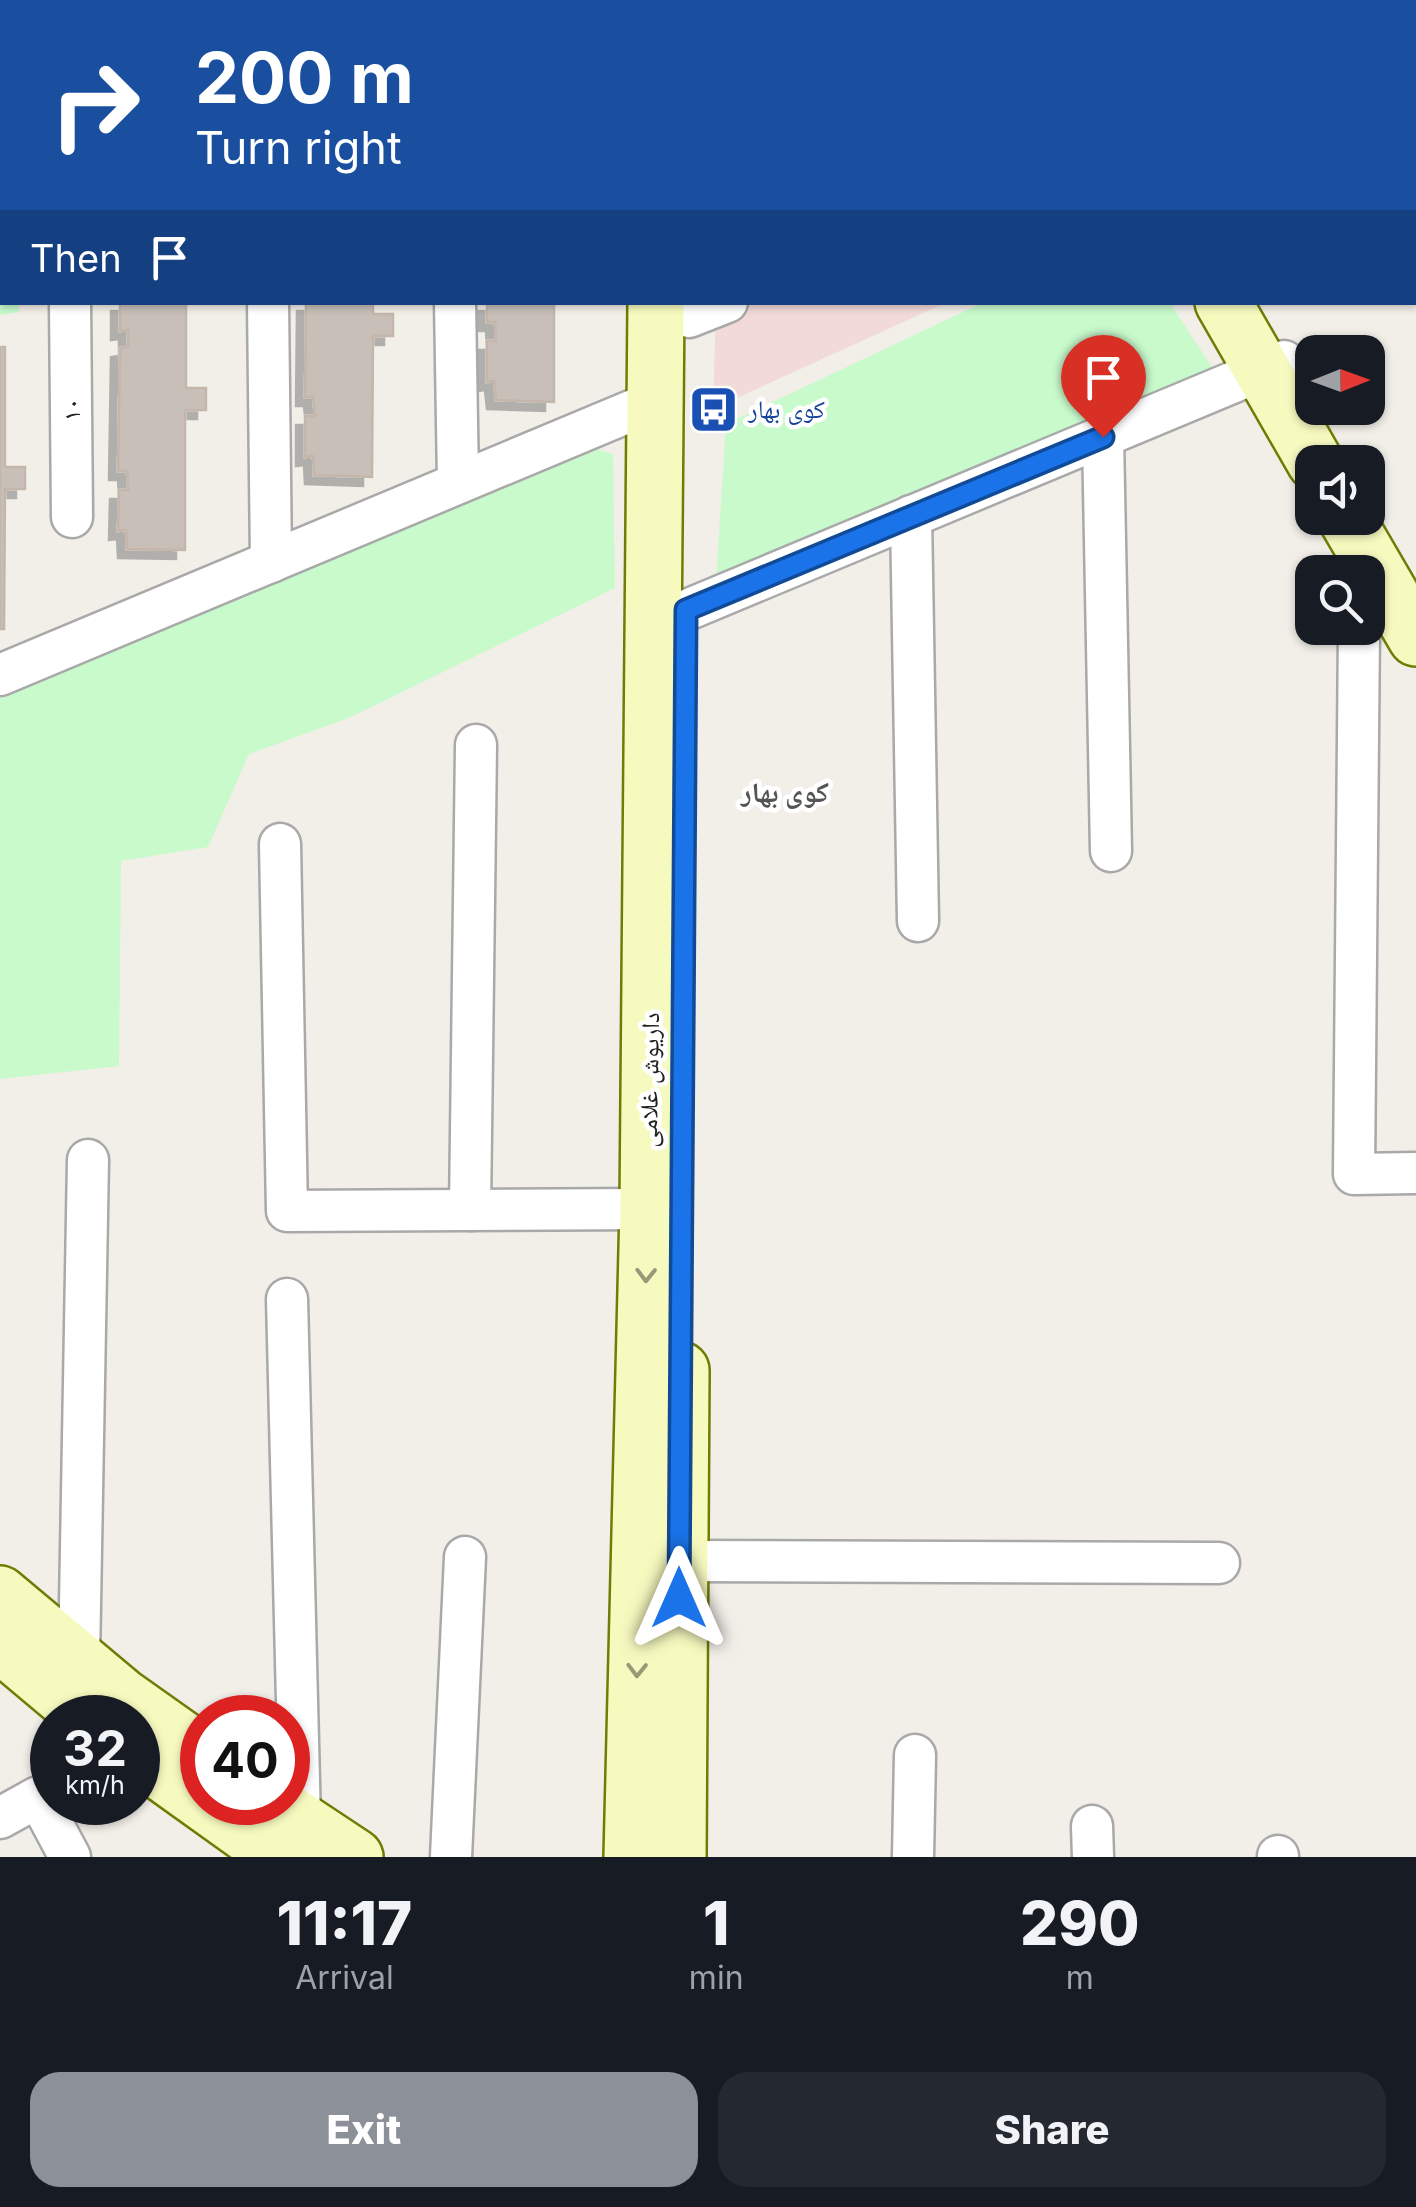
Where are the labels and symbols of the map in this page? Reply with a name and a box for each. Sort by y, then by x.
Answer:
pin [1061,335,1146,438]
north arrow [1295,335,1385,425]
bus stop icon: کوی بهار [687,383,739,435]
place label: کوی بهار [747,394,825,425]
street label: ۱۰ [56,399,86,421]
district label: کوی بهار [740,775,829,809]
street label: داریوش غلامی [633,1012,666,1148]
one-way arrow [635,1268,657,1283]
position arrow [627,1546,731,1650]
one-way arrow [626,1662,647,1678]
speed limit sign: 40 [180,1695,310,1825]

